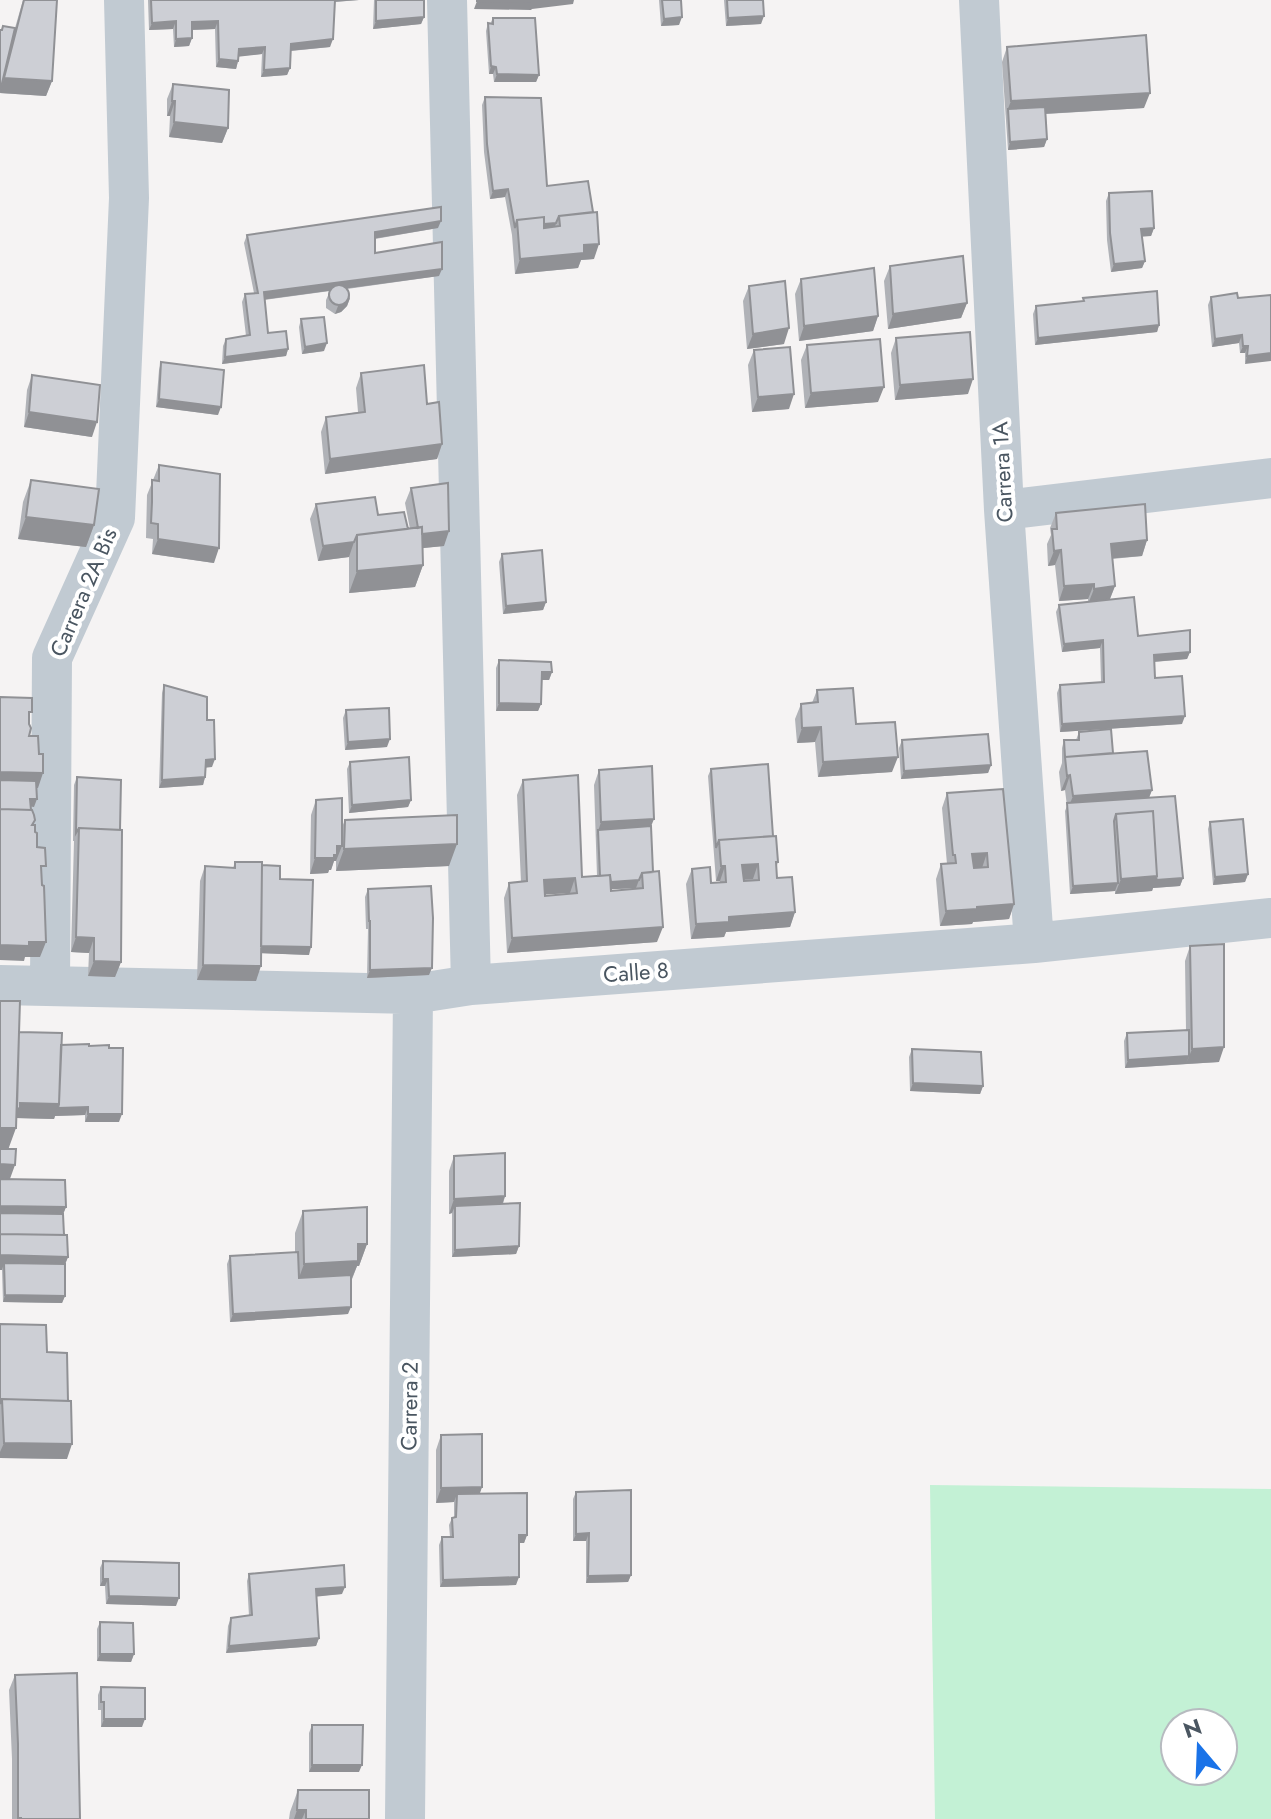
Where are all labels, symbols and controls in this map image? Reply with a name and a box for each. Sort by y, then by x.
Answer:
street label: Carrera 1A [983,420,1021,523]
street label: Carrera 2A Bis [42,523,125,661]
street label: Calle 8 [602,954,670,990]
street label: Carrera 2 [392,1361,426,1451]
north arrow [1159,1707,1239,1787]
text: N [1179,1710,1206,1746]

